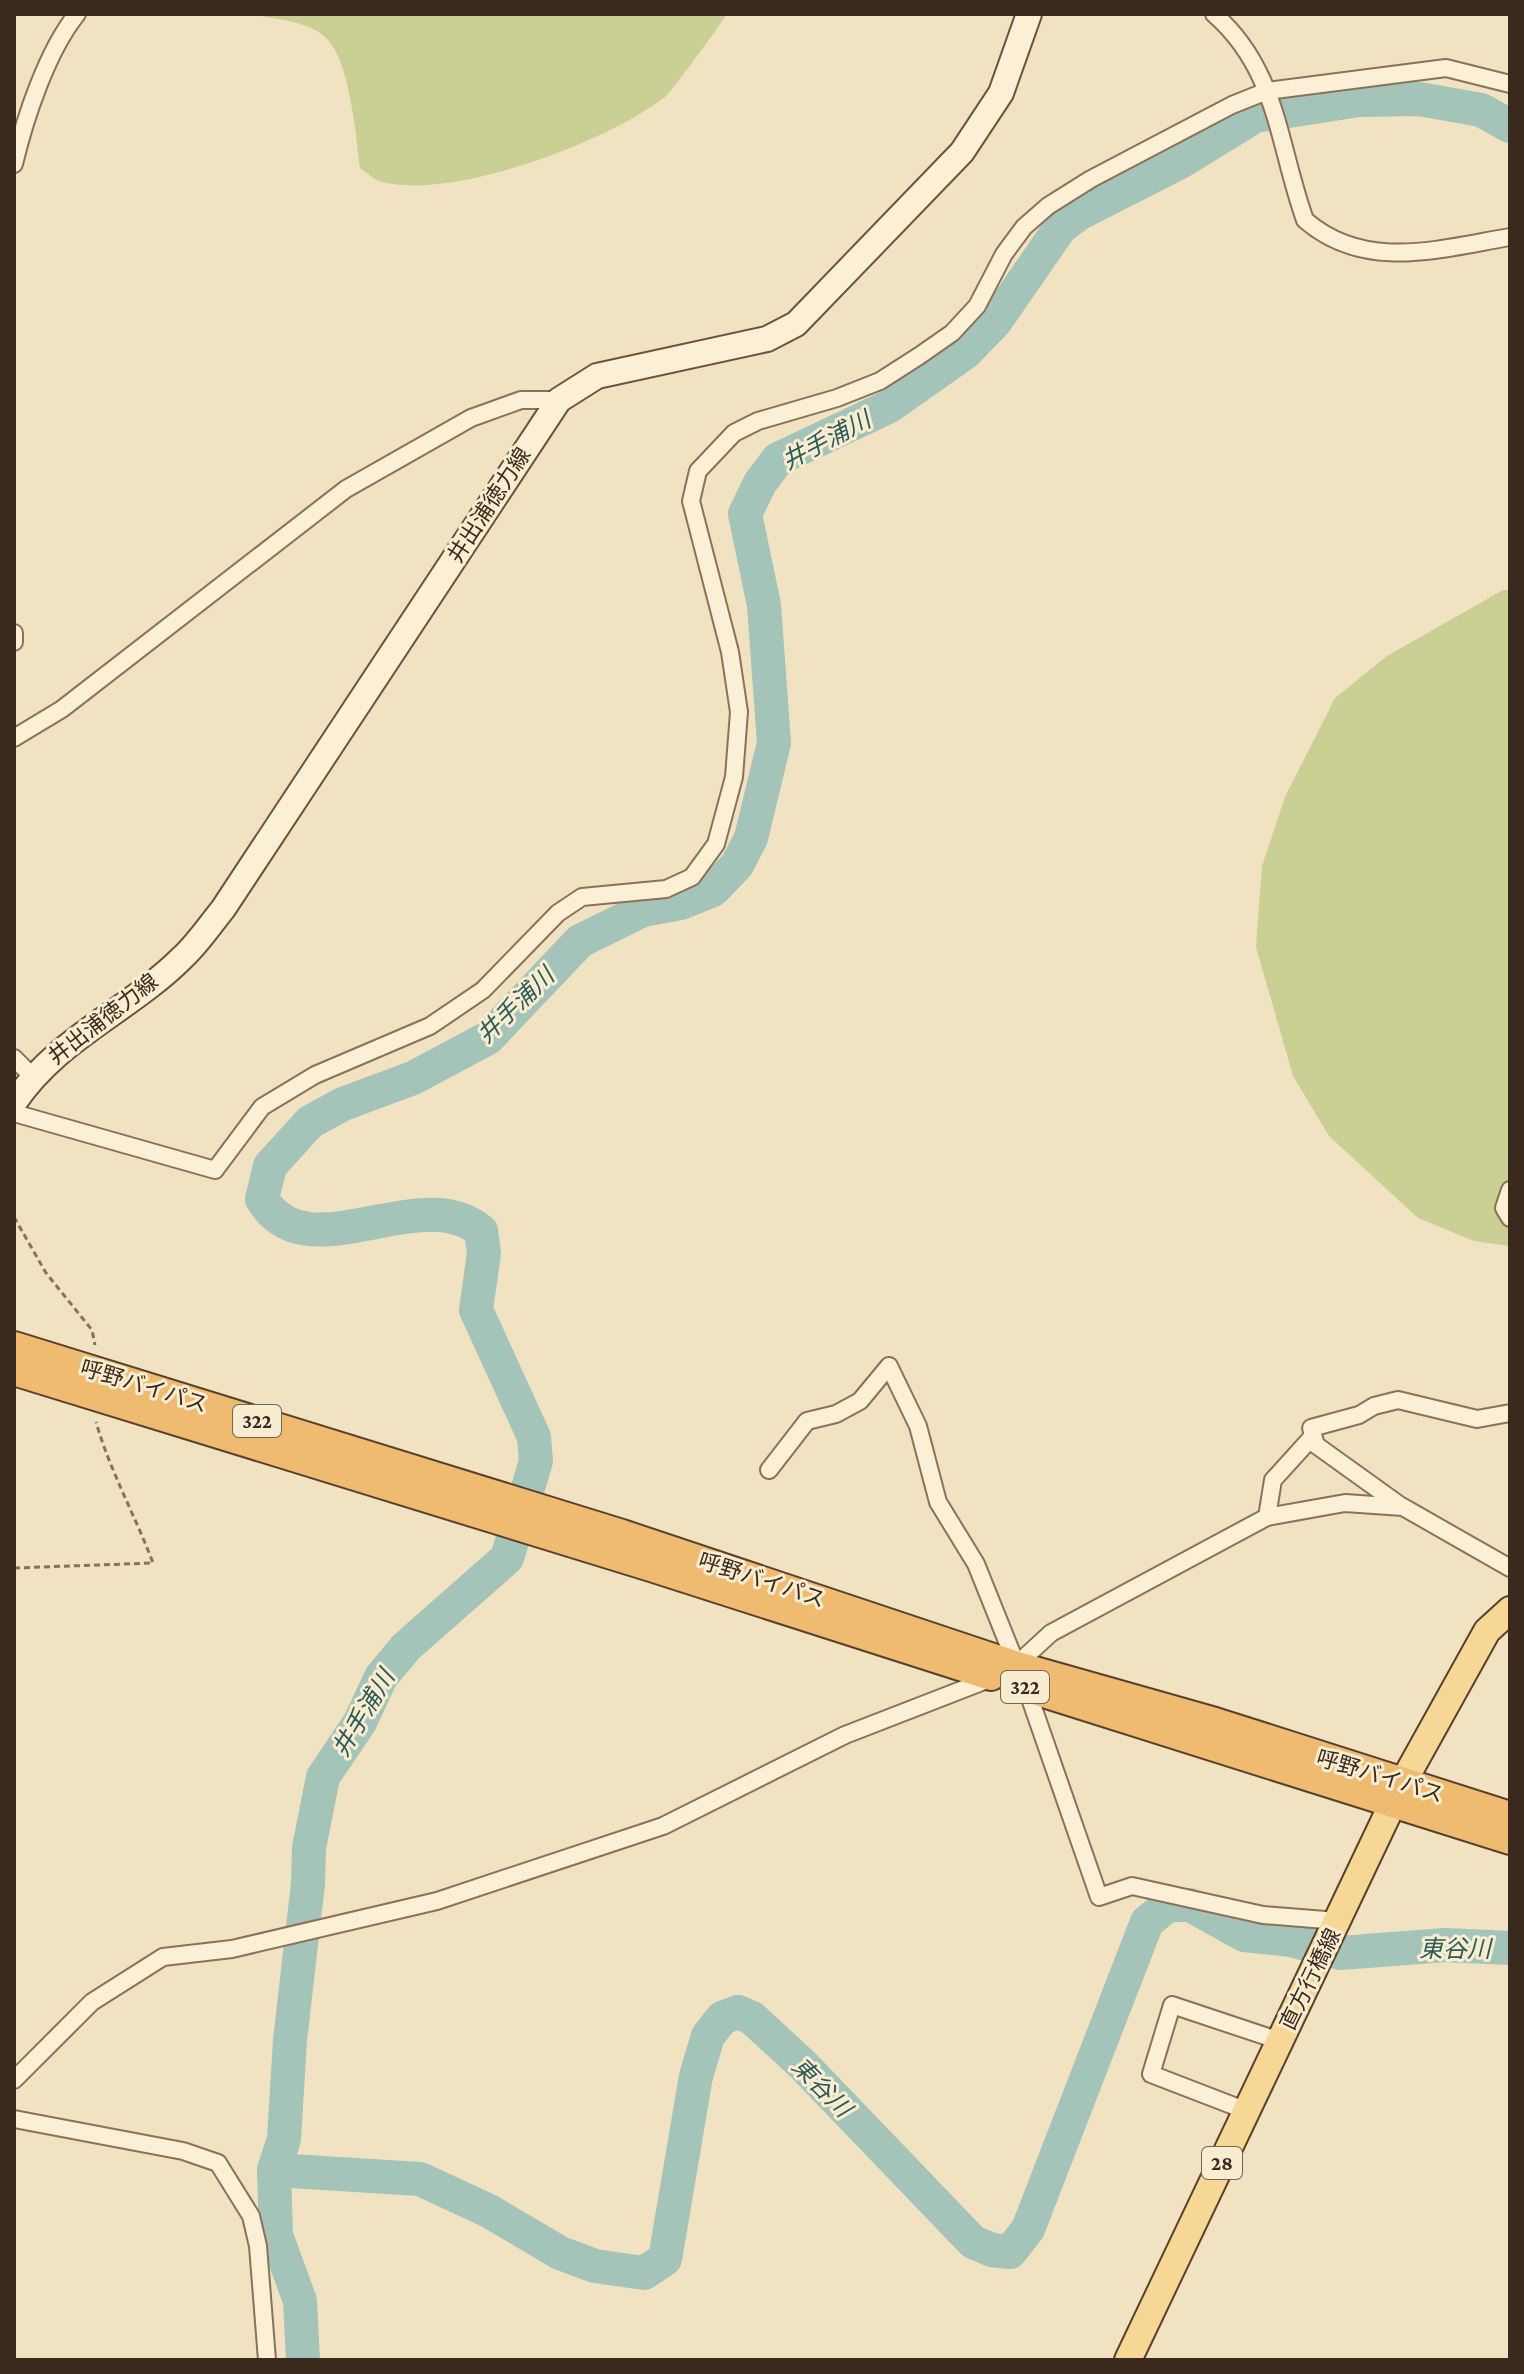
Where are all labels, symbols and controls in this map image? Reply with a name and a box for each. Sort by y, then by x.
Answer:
water label: 井手浦川 [777,404,877,474]
street label: 井出浦徳力線 [443,443,535,567]
water label: 井手浦川 [471,960,561,1048]
street label: 井出浦徳力線 [43,969,163,1069]
street label: 呼野バイパス [77,1355,211,1417]
road number: 322 [233,1405,281,1437]
street label: 呼野バイパス [696,1548,828,1612]
water label: 井手浦川 [327,1662,401,1761]
road number: 322 [1001,1671,1049,1703]
street label: 呼野バイパス [1313,1745,1447,1807]
street label: 直方行橋線 [1275,1924,1345,2034]
water label: 東谷川 [1419,1935,1494,1962]
water label: 東谷川 [787,2052,859,2124]
road number: 28 [1202,2147,1242,2179]

